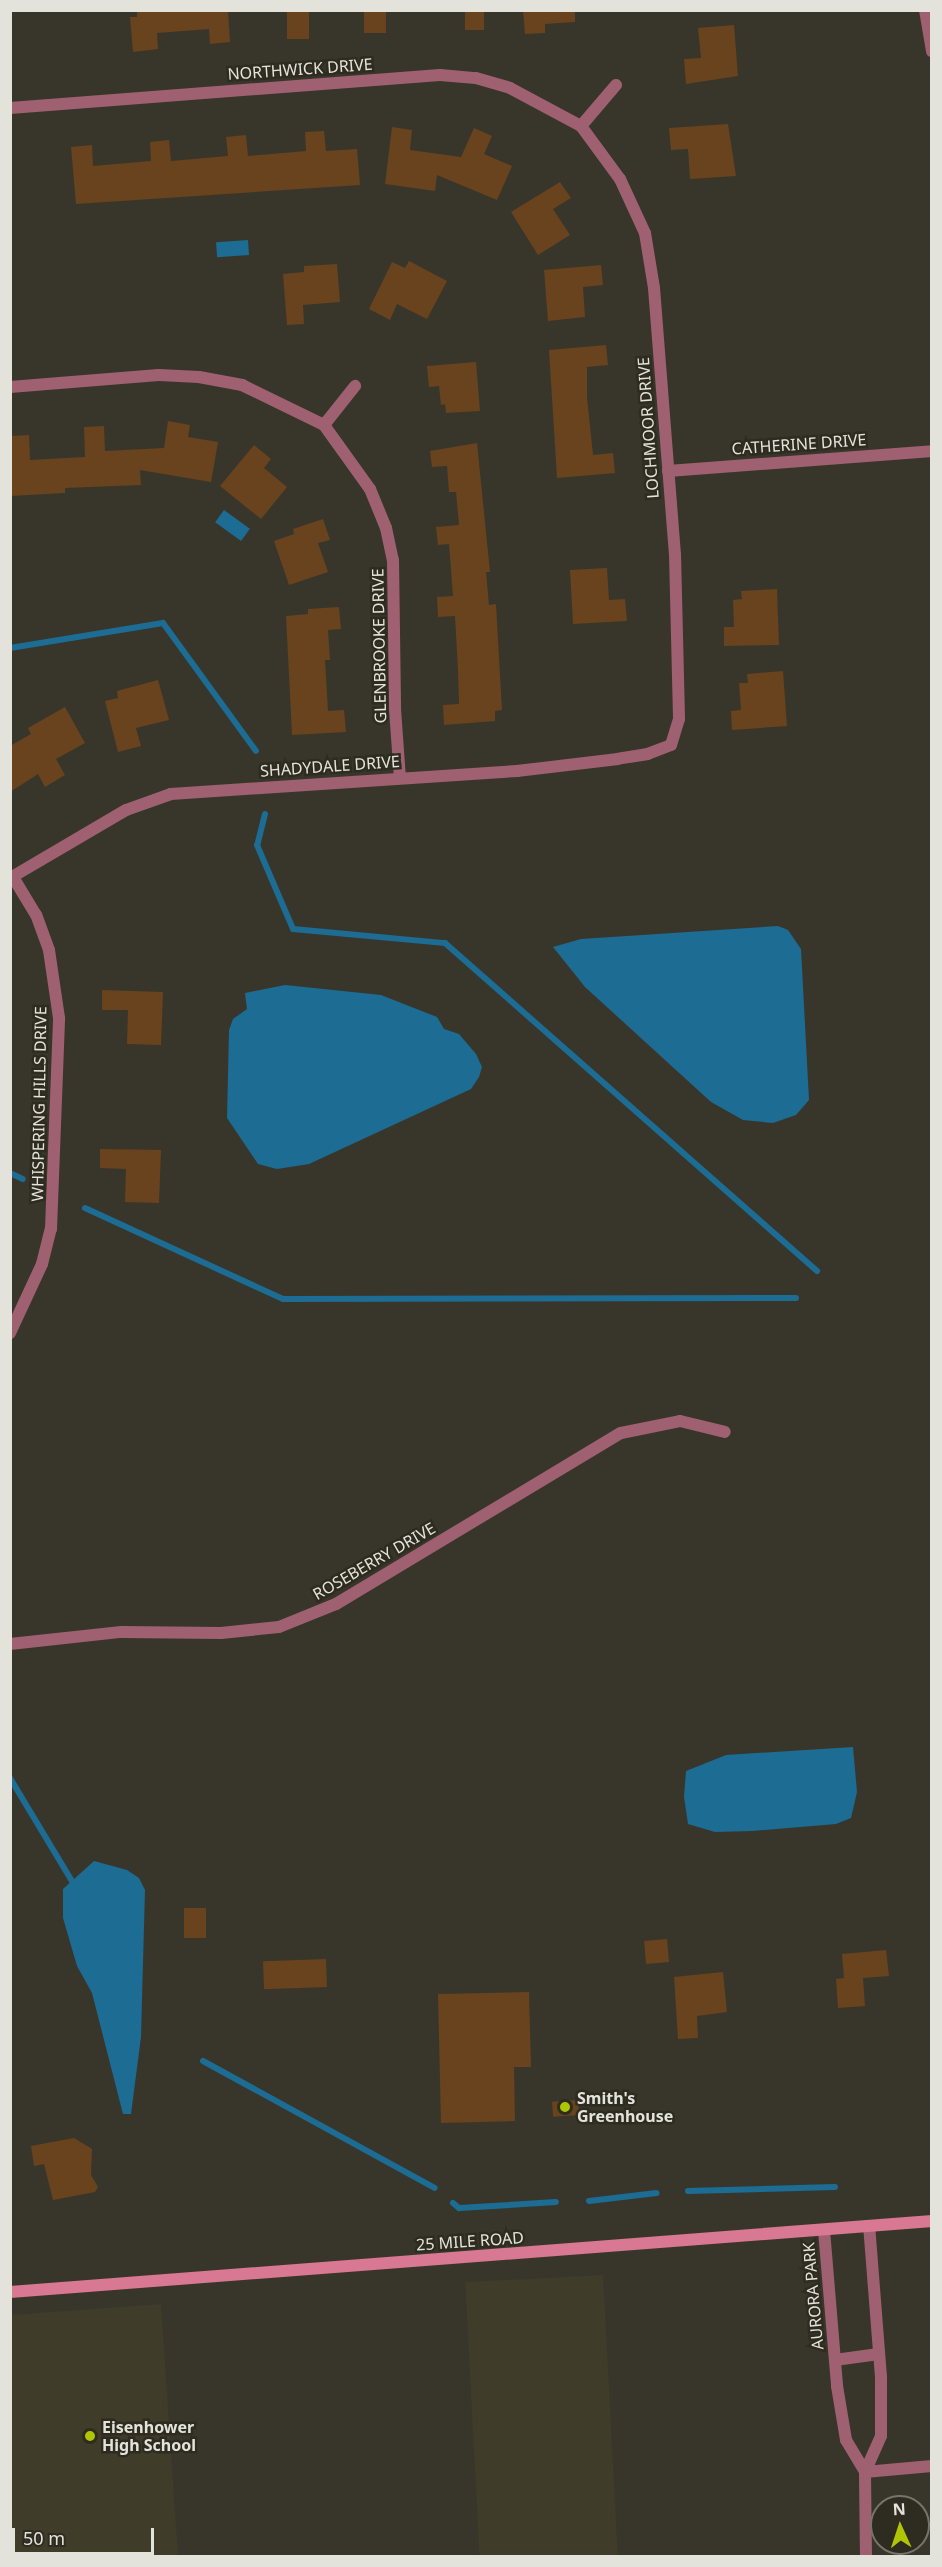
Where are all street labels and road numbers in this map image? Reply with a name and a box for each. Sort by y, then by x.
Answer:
street label: NORTHWICK DRIVE [227,54,373,84]
street label: LOCHMOOR DRIVE [633,357,663,499]
street label: CATHERINE DRIVE [731,430,867,458]
street label: GLENBROOKE DRIVE [368,568,390,724]
street label: SHADYDALE DRIVE [259,752,401,780]
street label: WHISPERING HILLS DRIVE [28,1006,50,1202]
street label: ROSEBERRY DRIVE [309,1518,439,1604]
street label: 25 MILE ROAD [416,2228,524,2254]
street label: AURORA PARK [799,2242,827,2350]

